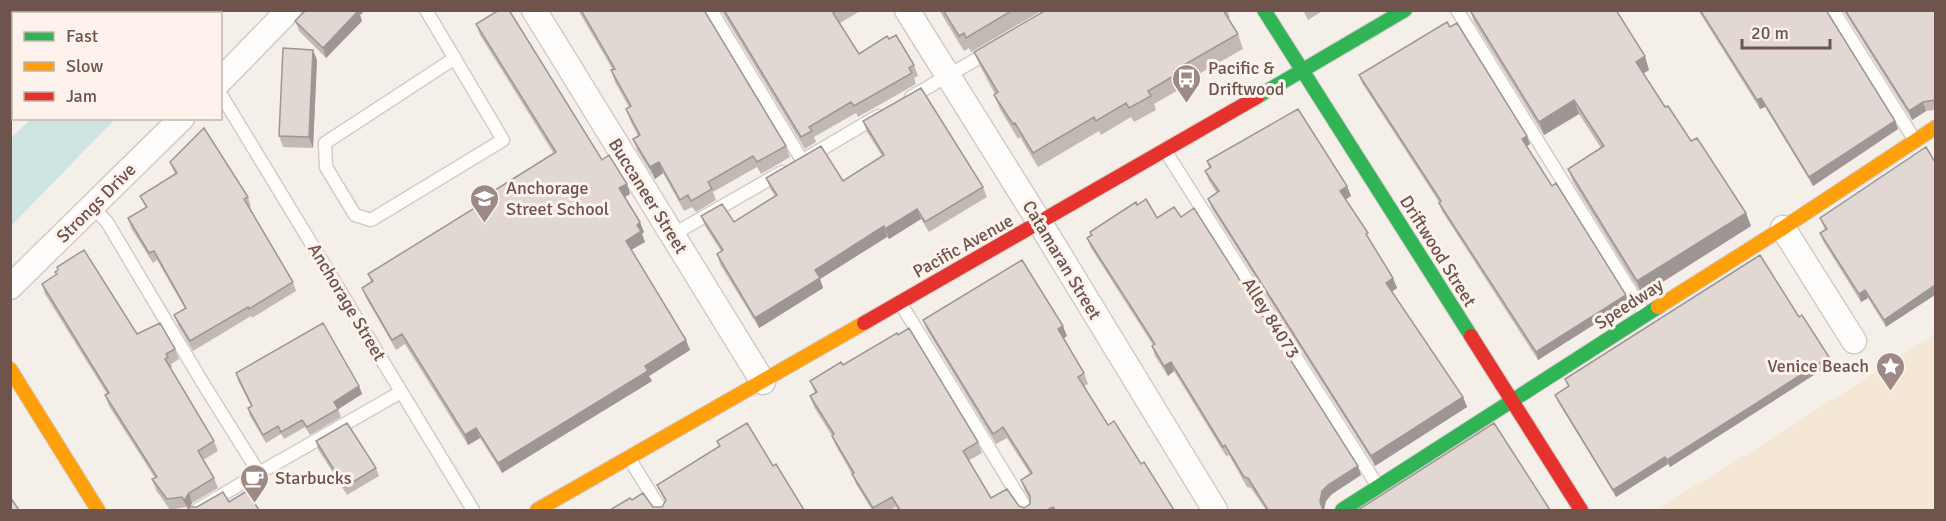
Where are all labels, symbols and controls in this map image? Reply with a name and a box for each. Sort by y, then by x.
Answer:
legend [12,12,222,120]
scale bar [1742,12,1830,50]
text: 20 m [1751,22,1789,44]
text: Fast [66,25,98,47]
text: Slow [66,55,103,77]
place label: Pacific & Driftwood [1208,57,1284,100]
bus stop icon: Pacific & Driftwood [1171,62,1203,104]
text: Jam [66,85,97,107]
street label: Buccaneer Street [604,134,692,258]
street label: Strongs Drive [52,159,140,247]
place label: Anchorage Street School [506,177,609,220]
school or university icon: Anchorage Street School [469,182,501,224]
street label: Driftwood Street [1395,191,1481,311]
street label: Catamaran Street [1018,197,1106,323]
street label: Pacific Avenue [909,209,1017,283]
street label: Anchorage Street [303,239,391,365]
street label: Speedway [1591,273,1668,334]
street label: Alley 84073 [1238,274,1304,362]
place icon: Venice Beach [1874,350,1906,392]
place label: Venice Beach [1767,355,1869,377]
cafe icon: Starbucks [238,462,270,504]
place label: Starbucks [275,467,352,489]

